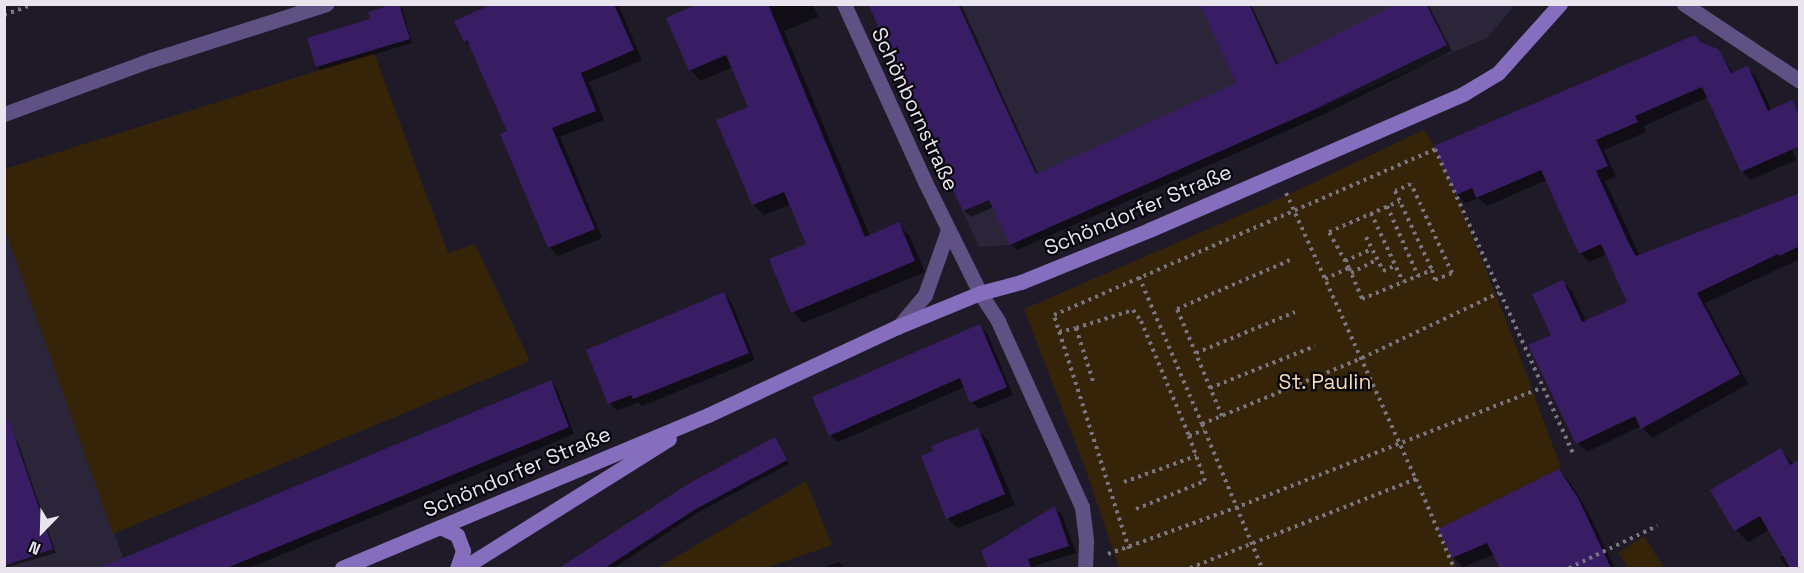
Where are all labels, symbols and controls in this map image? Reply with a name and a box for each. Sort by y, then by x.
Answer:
street label: Schönbornstraße [866,23,964,195]
street label: Schöndorfer Straße [1041,159,1235,261]
park label: St. Paulin [1278,369,1372,395]
street label: Schöndorfer Straße [420,421,614,523]
north arrow [12,501,72,561]
text: N [26,536,44,560]

